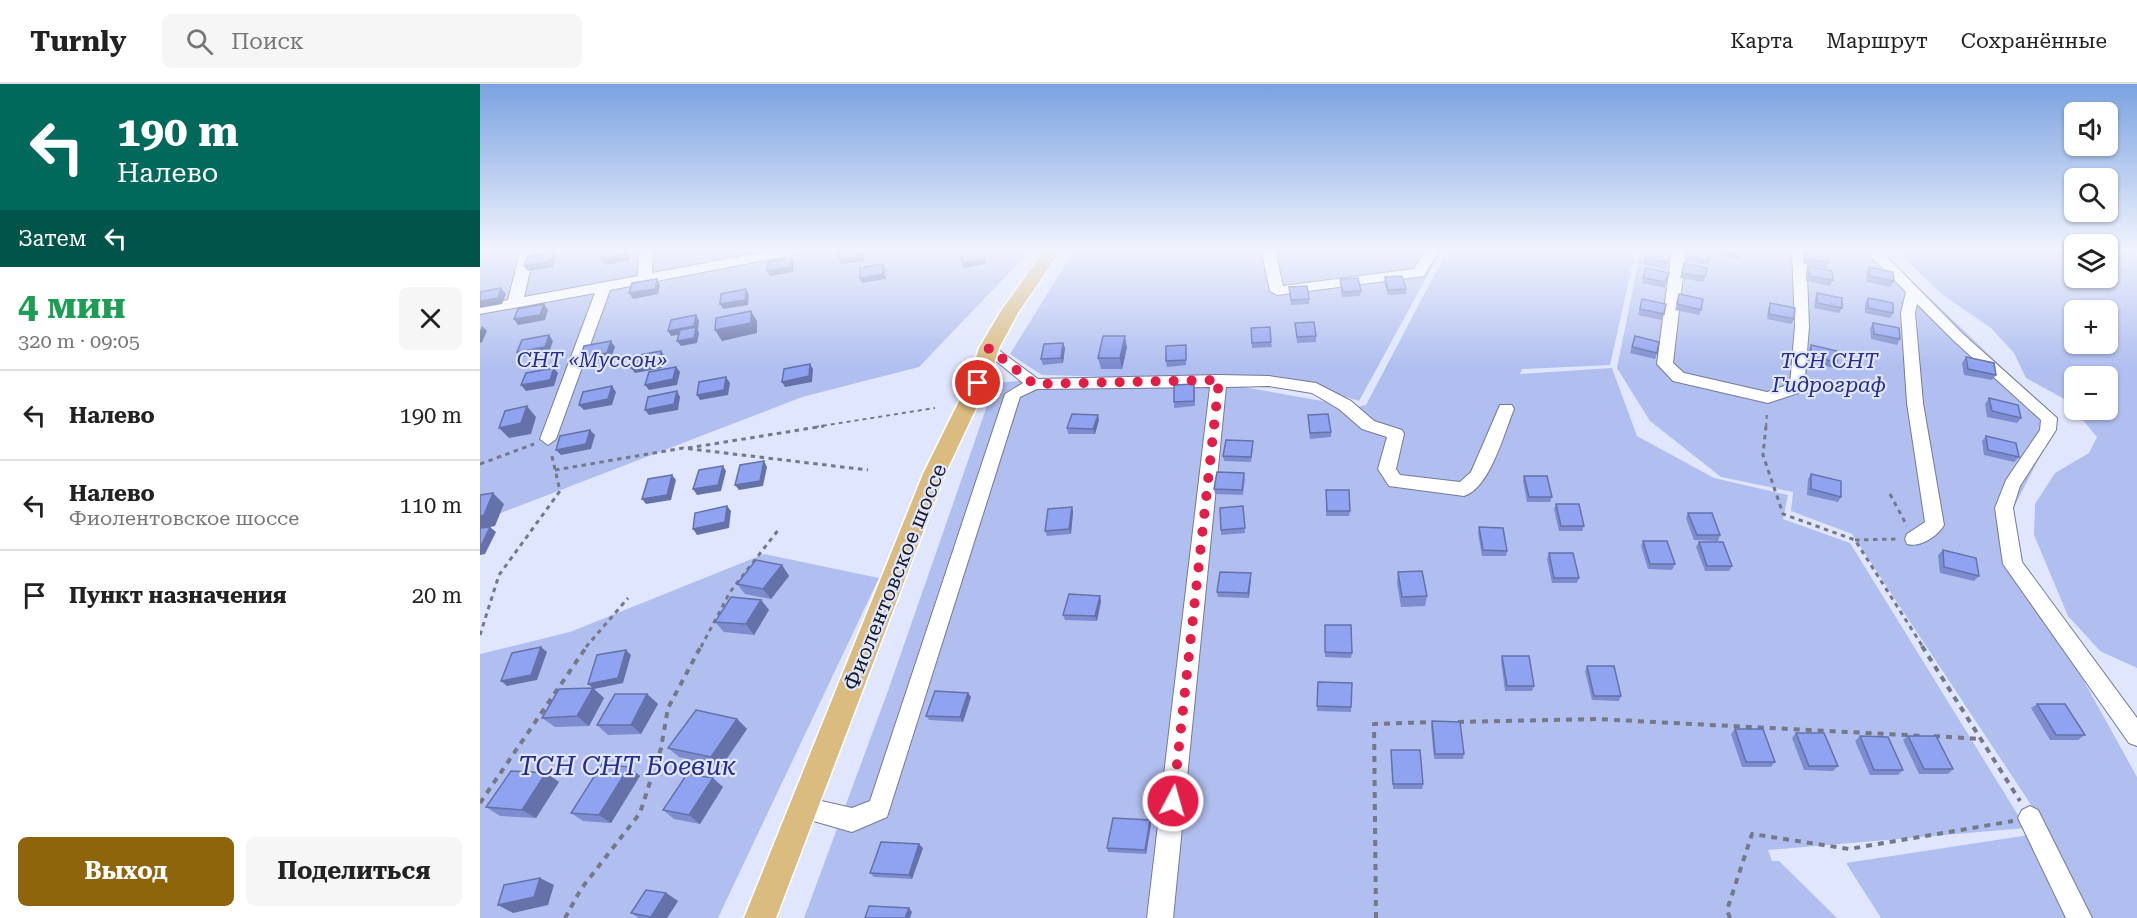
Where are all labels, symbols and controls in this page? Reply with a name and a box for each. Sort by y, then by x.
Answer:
search box [162,14,582,68]
text: Turnly [30,25,126,58]
icon: search [183,25,216,58]
text: Поиск [231,29,304,54]
text: Карта [1730,29,1793,53]
text: Маршрут [1826,29,1928,53]
text: Сохранённые [1961,29,2107,53]
map controls [2064,102,2118,420]
button: sound [2064,102,2118,156]
text: 190 m [117,107,239,156]
icon: left [18,108,96,186]
text: Налево [117,157,218,189]
button: search [2064,168,2118,222]
icon: left [99,222,132,255]
text: Затем [18,226,87,251]
button: layers [2064,234,2118,288]
text: 4 мин [18,285,126,327]
button: close [399,287,462,350]
button: + [2064,300,2118,354]
text: 320 m · 09:05 [18,329,140,353]
park label: СНТ «Муссон» [517,348,667,372]
park label: ТСН СНТ Гидрограф [1771,349,1886,397]
pin [952,357,1003,408]
icon: arrive [961,366,994,399]
button: − [2064,366,2118,420]
icon: left [18,399,51,432]
text: Налево [69,403,155,428]
text: 190 m [399,403,462,428]
street label: Фиолентовское шоссе [839,460,951,694]
text: Налево [69,481,155,506]
icon: left [18,489,51,522]
text: 110 m [399,493,462,518]
text: Фиолентовское шоссе [69,506,299,530]
icon: arrive [18,579,51,612]
text: Пункт назначения [69,583,287,608]
text: 20 m [412,583,462,608]
park label: ТСН СНТ Боевик [518,751,737,781]
position arrow [1141,769,1205,833]
button: Выход [18,837,234,906]
button: Поделиться [246,837,462,906]

